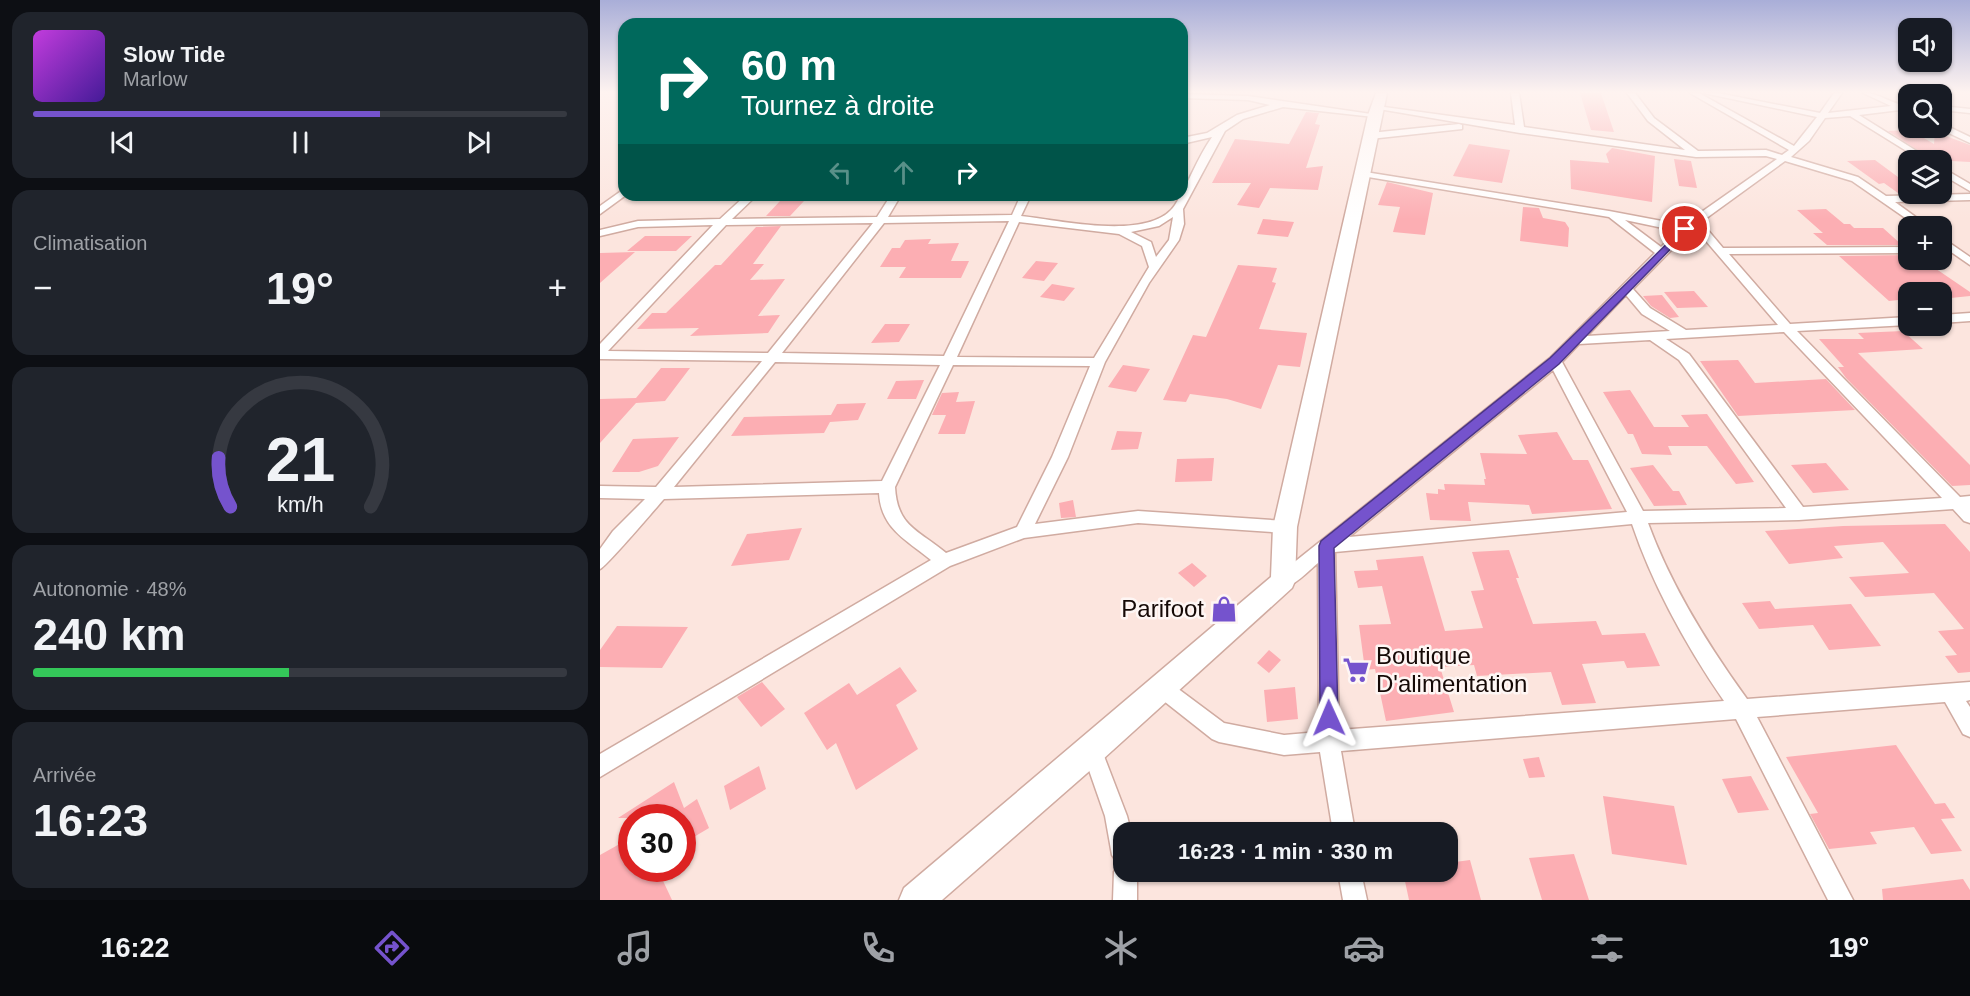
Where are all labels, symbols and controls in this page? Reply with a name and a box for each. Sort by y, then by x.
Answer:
map controls [1898,18,1952,336]
button: sound [1898,18,1952,72]
text: Slow Tide [123,42,225,67]
icon: right [642,42,720,120]
text: 60 m [741,42,837,89]
text: Marlow [123,68,187,90]
button: search [1898,84,1952,138]
text: Tournez à droite [741,91,935,121]
icon: previous [106,126,139,159]
icon: pause [284,126,317,159]
icon: next [462,126,495,159]
button: layers [1898,150,1952,204]
icon: left [824,156,857,189]
icon: ahead [887,156,920,189]
icon: right [950,156,983,189]
pin [1659,203,1710,254]
icon: arrive [1668,212,1701,245]
button: + [1898,216,1952,270]
text: Climatisation [33,232,147,254]
text: 19° [266,263,334,314]
text: − [33,269,52,306]
text: + [548,269,567,306]
button: − [1898,282,1952,336]
text: 21 [265,425,335,494]
text: km/h [277,493,323,517]
text: Autonomie · 48% [33,578,186,600]
shop icon: Parifoot [1209,594,1239,624]
place label: Parifoot [1121,595,1204,622]
text: 240 km [33,609,186,660]
place label: Boutique D'alimentation [1376,642,1527,697]
supermarket icon: Boutique D'alimentation [1341,655,1371,685]
position arrow [1297,686,1361,750]
text: Arrivée [33,764,96,786]
text: 16:23 [33,795,148,846]
speed limit sign: 30 [618,804,696,882]
text: 16:23 · 1 min · 330 m [1178,839,1393,864]
icon: directions [371,927,413,969]
icon: music [614,927,656,969]
icon: phone [857,927,899,969]
icon: climate [1100,927,1142,969]
icon: car [1343,927,1385,969]
icon: filters [1586,927,1628,969]
text: 16:22 [101,933,170,963]
text: 19° [1829,933,1869,963]

